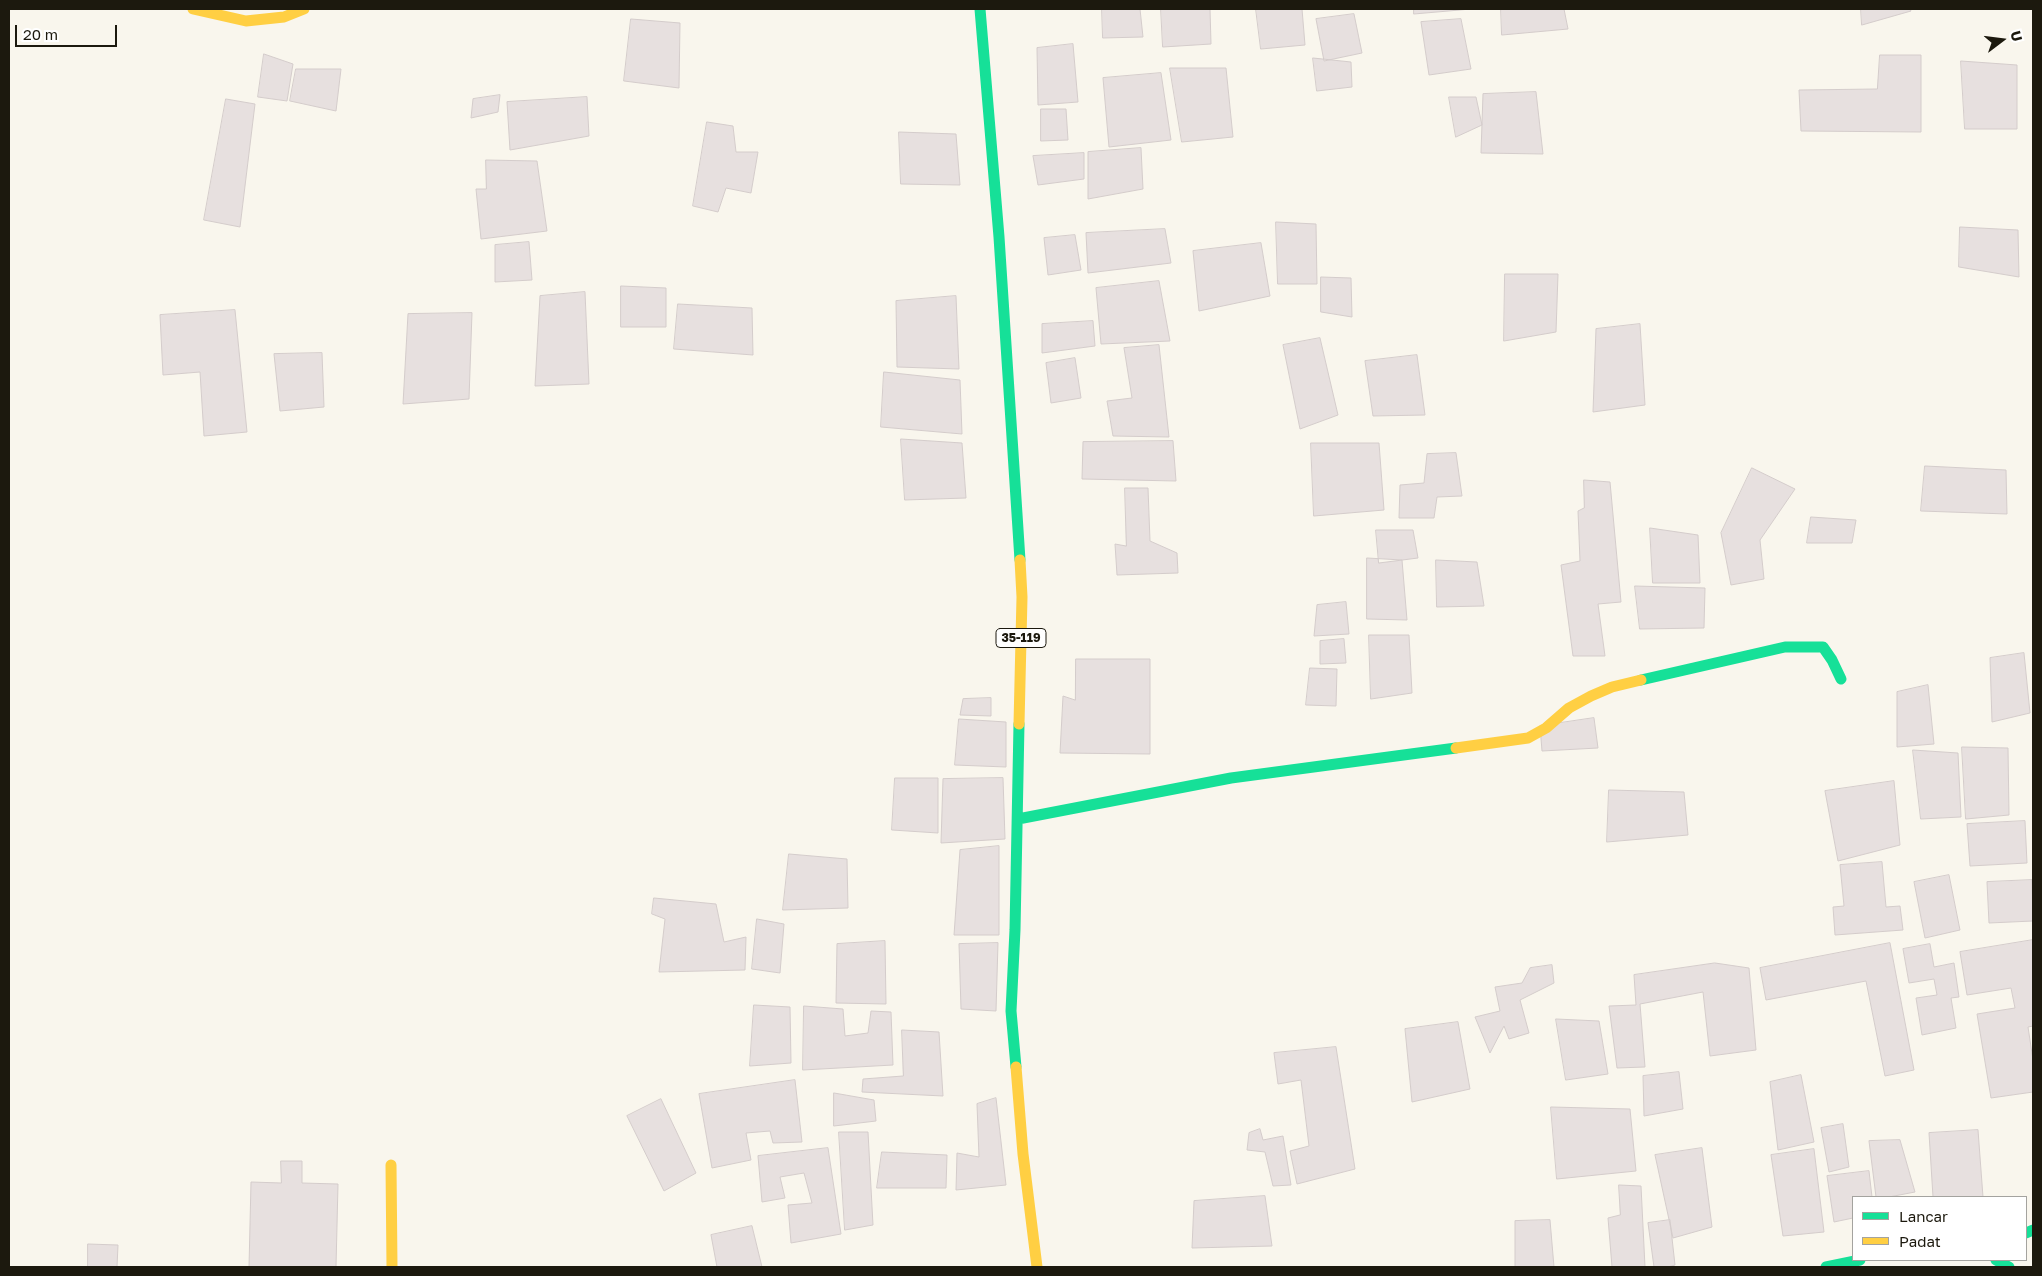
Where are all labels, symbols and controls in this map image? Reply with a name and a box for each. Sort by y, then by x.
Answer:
scale bar [18,15,120,47]
north arrow [1977,15,2027,65]
text: 20 m [23,25,58,43]
text: U [2007,29,2027,43]
road number: 35-119 [996,628,1046,648]
legend [1852,1196,2027,1261]
text: Lancar [1899,1207,1948,1225]
text: Padat [1899,1232,1941,1250]

